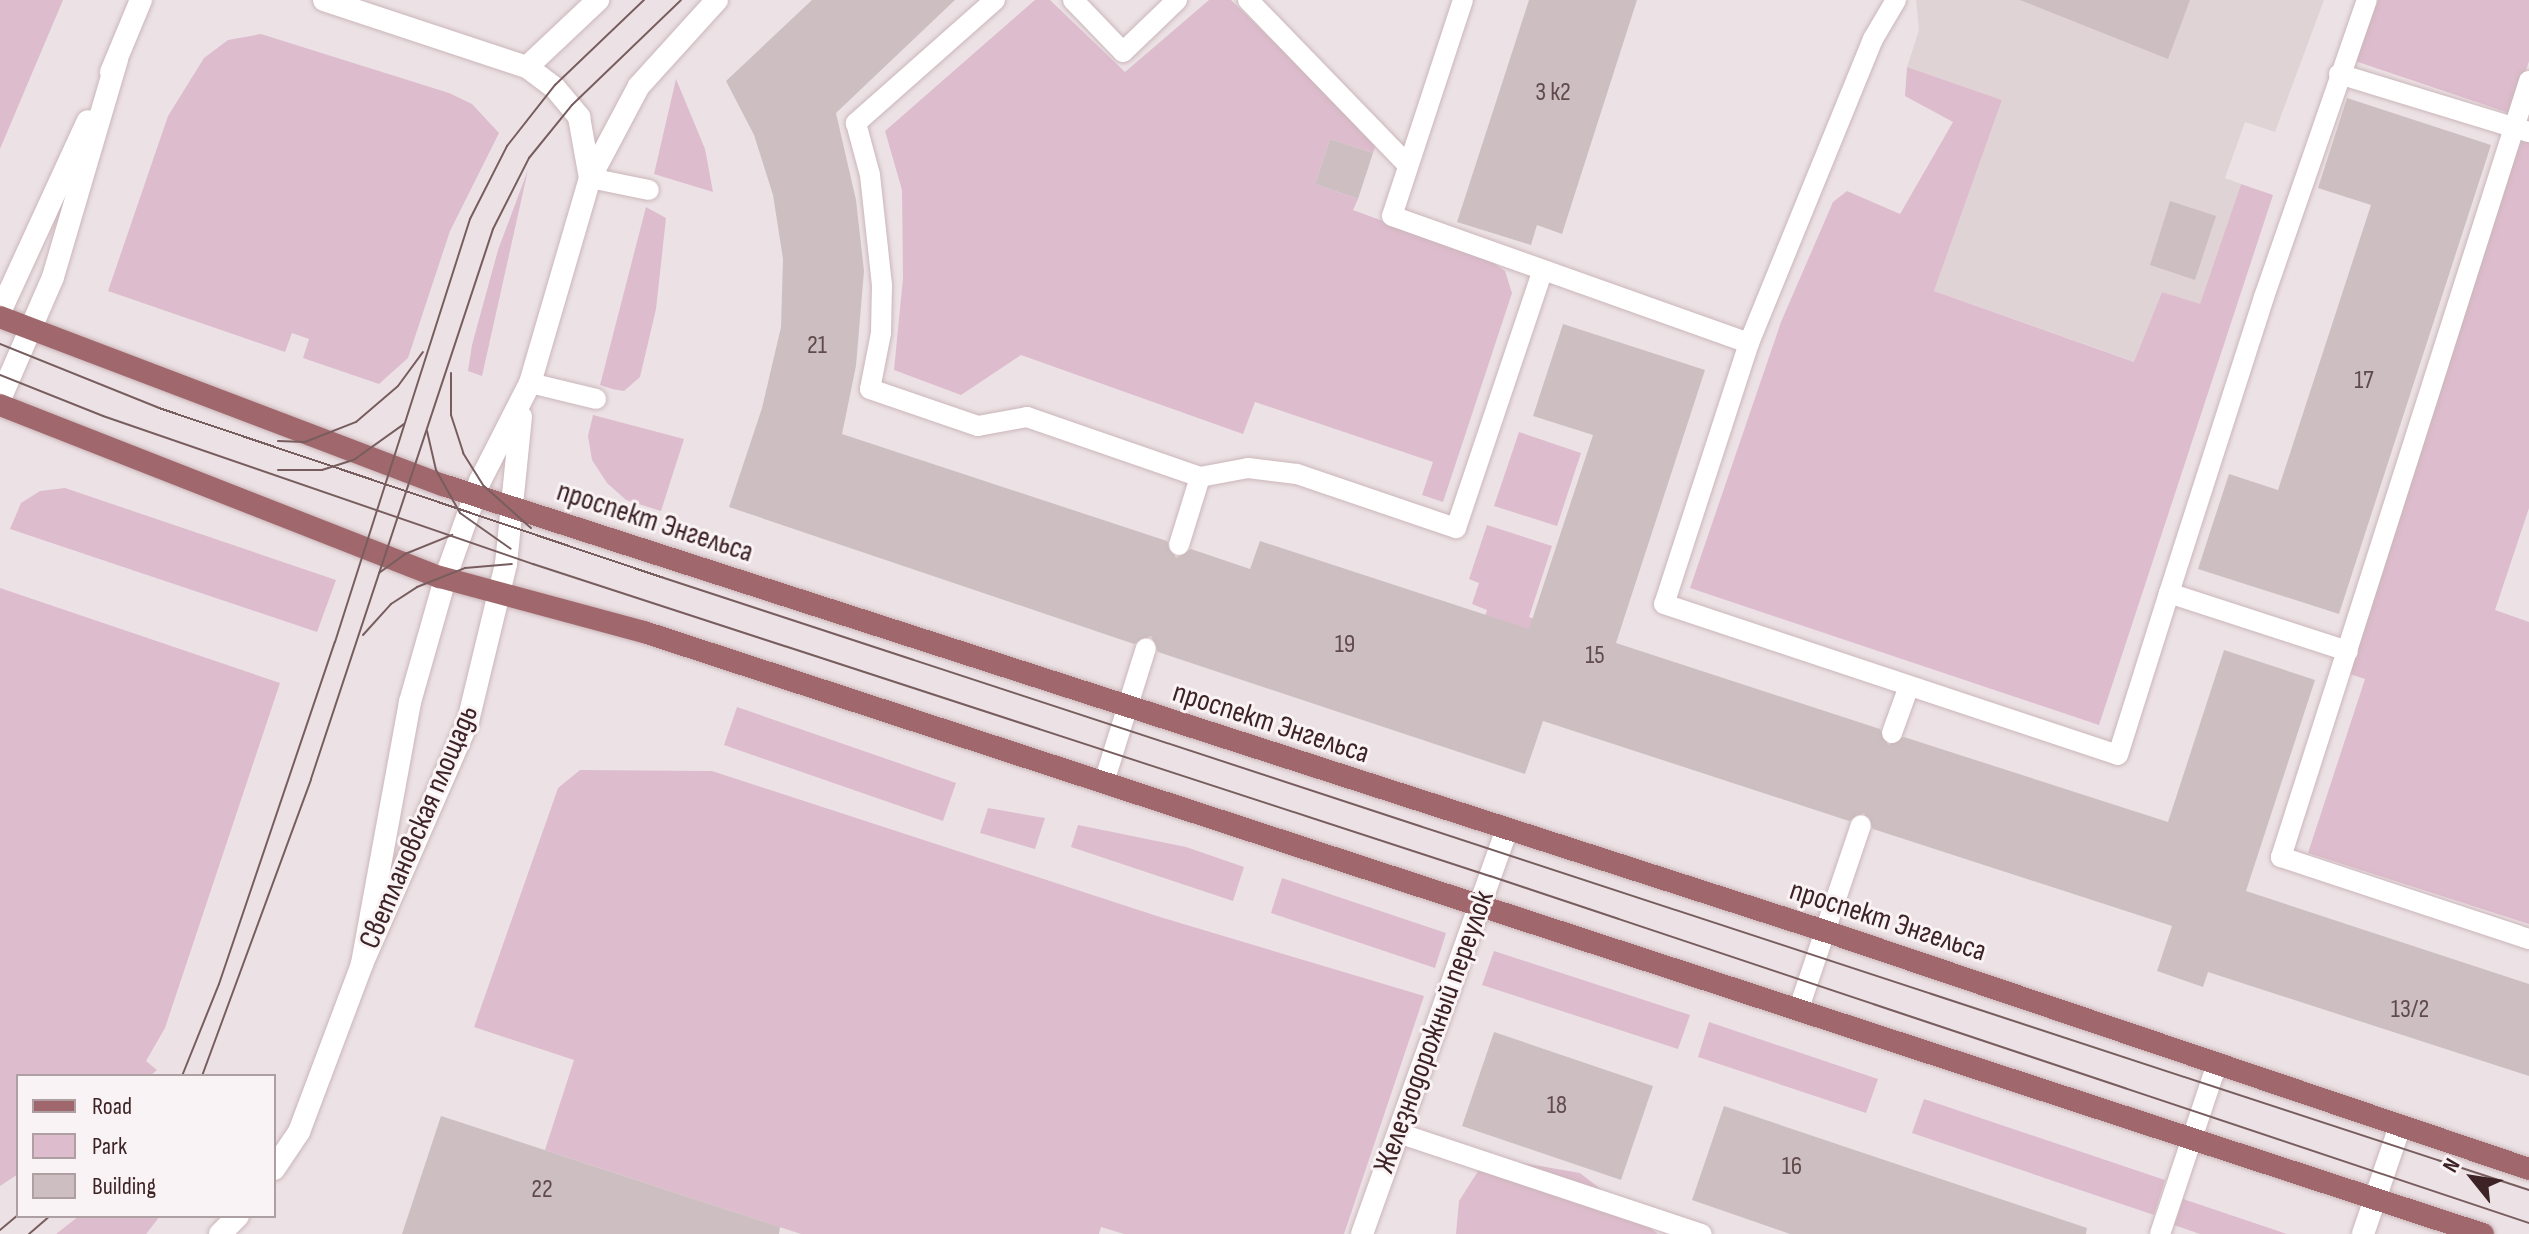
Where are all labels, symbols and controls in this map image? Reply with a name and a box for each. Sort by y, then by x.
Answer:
house number: 3 к2 [1535,77,1571,109]
house number: 21 [807,330,827,362]
house number: 17 [2354,365,2374,397]
street label: проспект Энгельса [552,473,758,571]
house number: 19 [1335,629,1355,661]
house number: 15 [1585,640,1605,672]
street label: проспект Энгельса [1168,674,1374,772]
street label: Светлановская площадь [352,700,486,954]
street label: проспект Энгельса [1785,872,1991,970]
street label: Железнодорожный переулок [1366,886,1502,1178]
house number: 13/2 [2391,994,2429,1026]
legend [16,1074,276,1218]
house number: 18 [1547,1090,1567,1122]
text: Road [92,1092,132,1121]
text: Park [92,1132,127,1161]
north arrow [2433,1138,2513,1218]
house number: 16 [1782,1151,1802,1183]
text: N [2437,1154,2466,1178]
text: Building [92,1172,156,1201]
house number: 22 [531,1174,553,1206]

